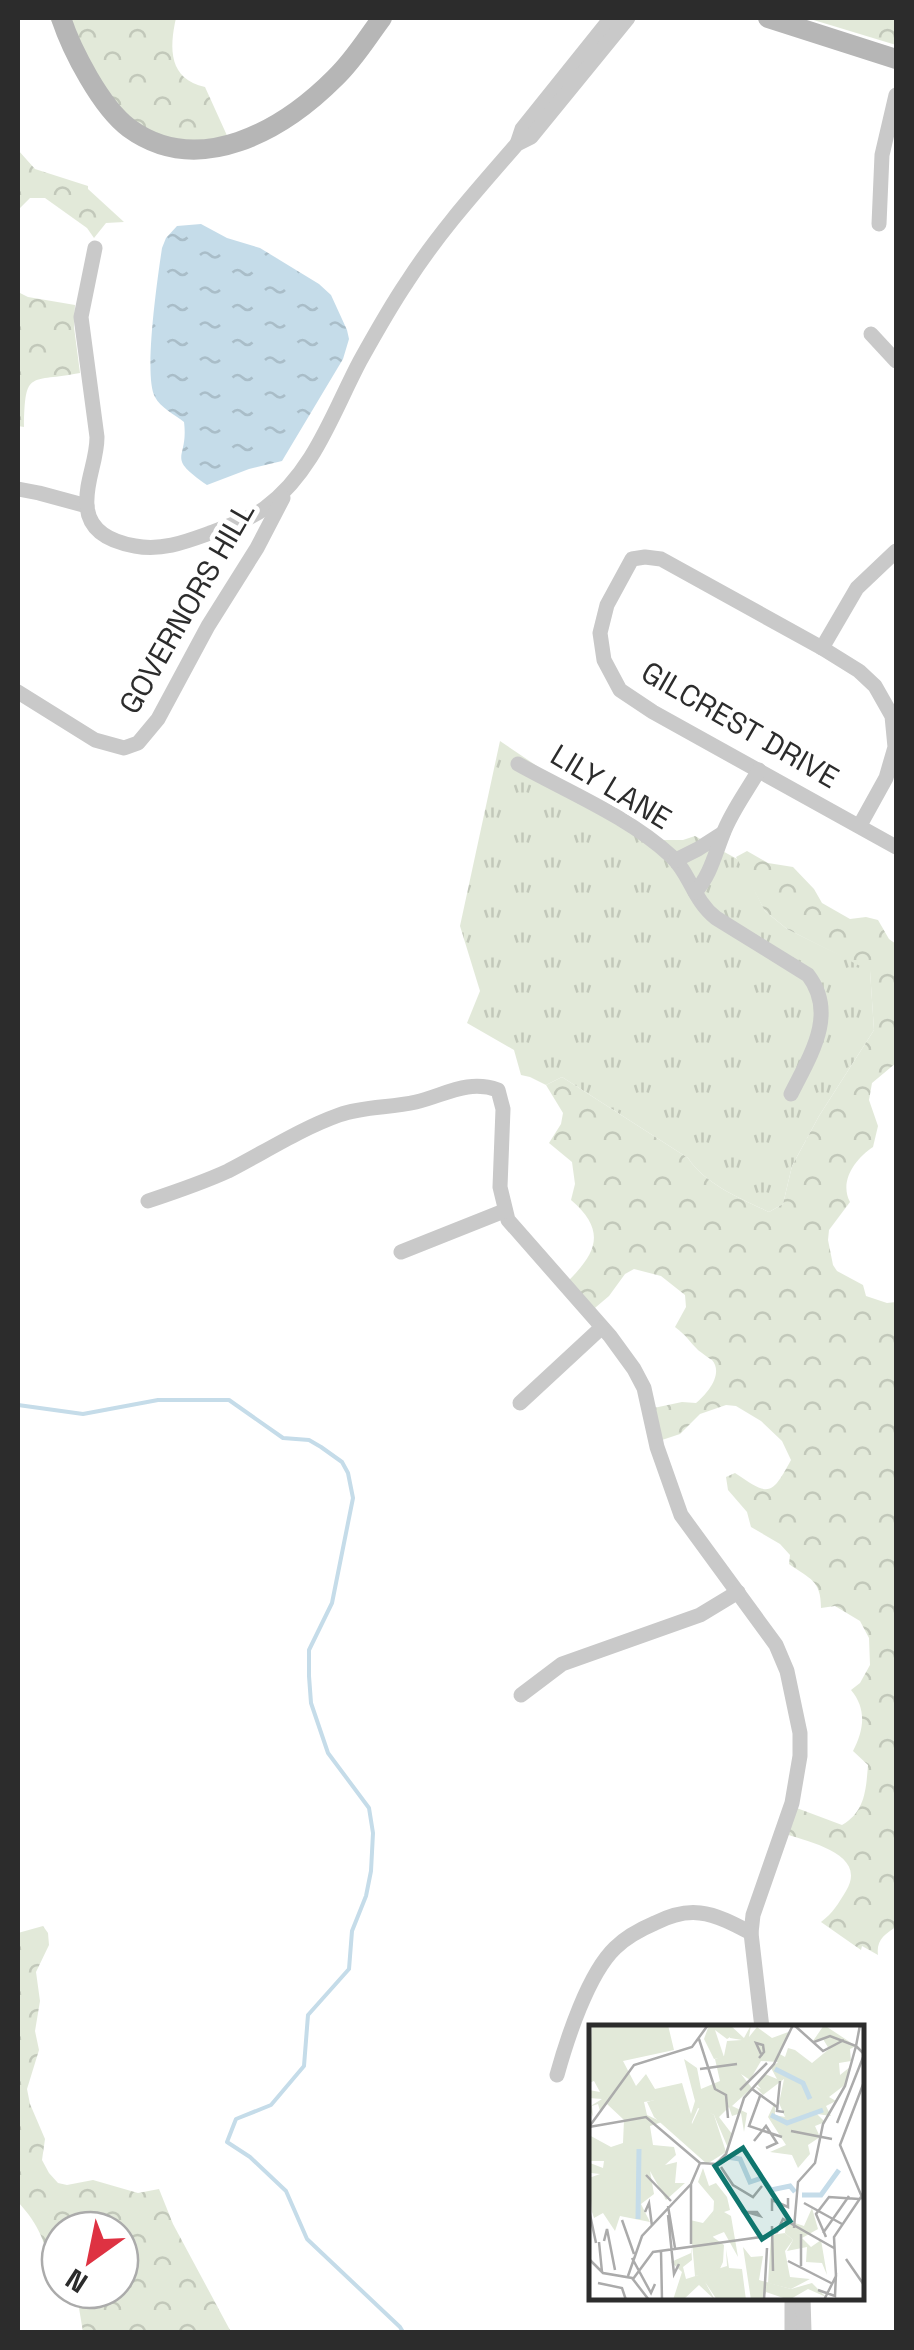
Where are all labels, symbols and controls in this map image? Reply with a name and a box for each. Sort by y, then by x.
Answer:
street label: GOVERNORS HILL [110,495,263,721]
street label: GILCREST DRIVE [635,652,846,797]
street label: LILY LANE [544,735,679,838]
inset map [589,2025,864,2300]
north arrow [40,2210,140,2310]
text: N [59,2261,94,2301]

